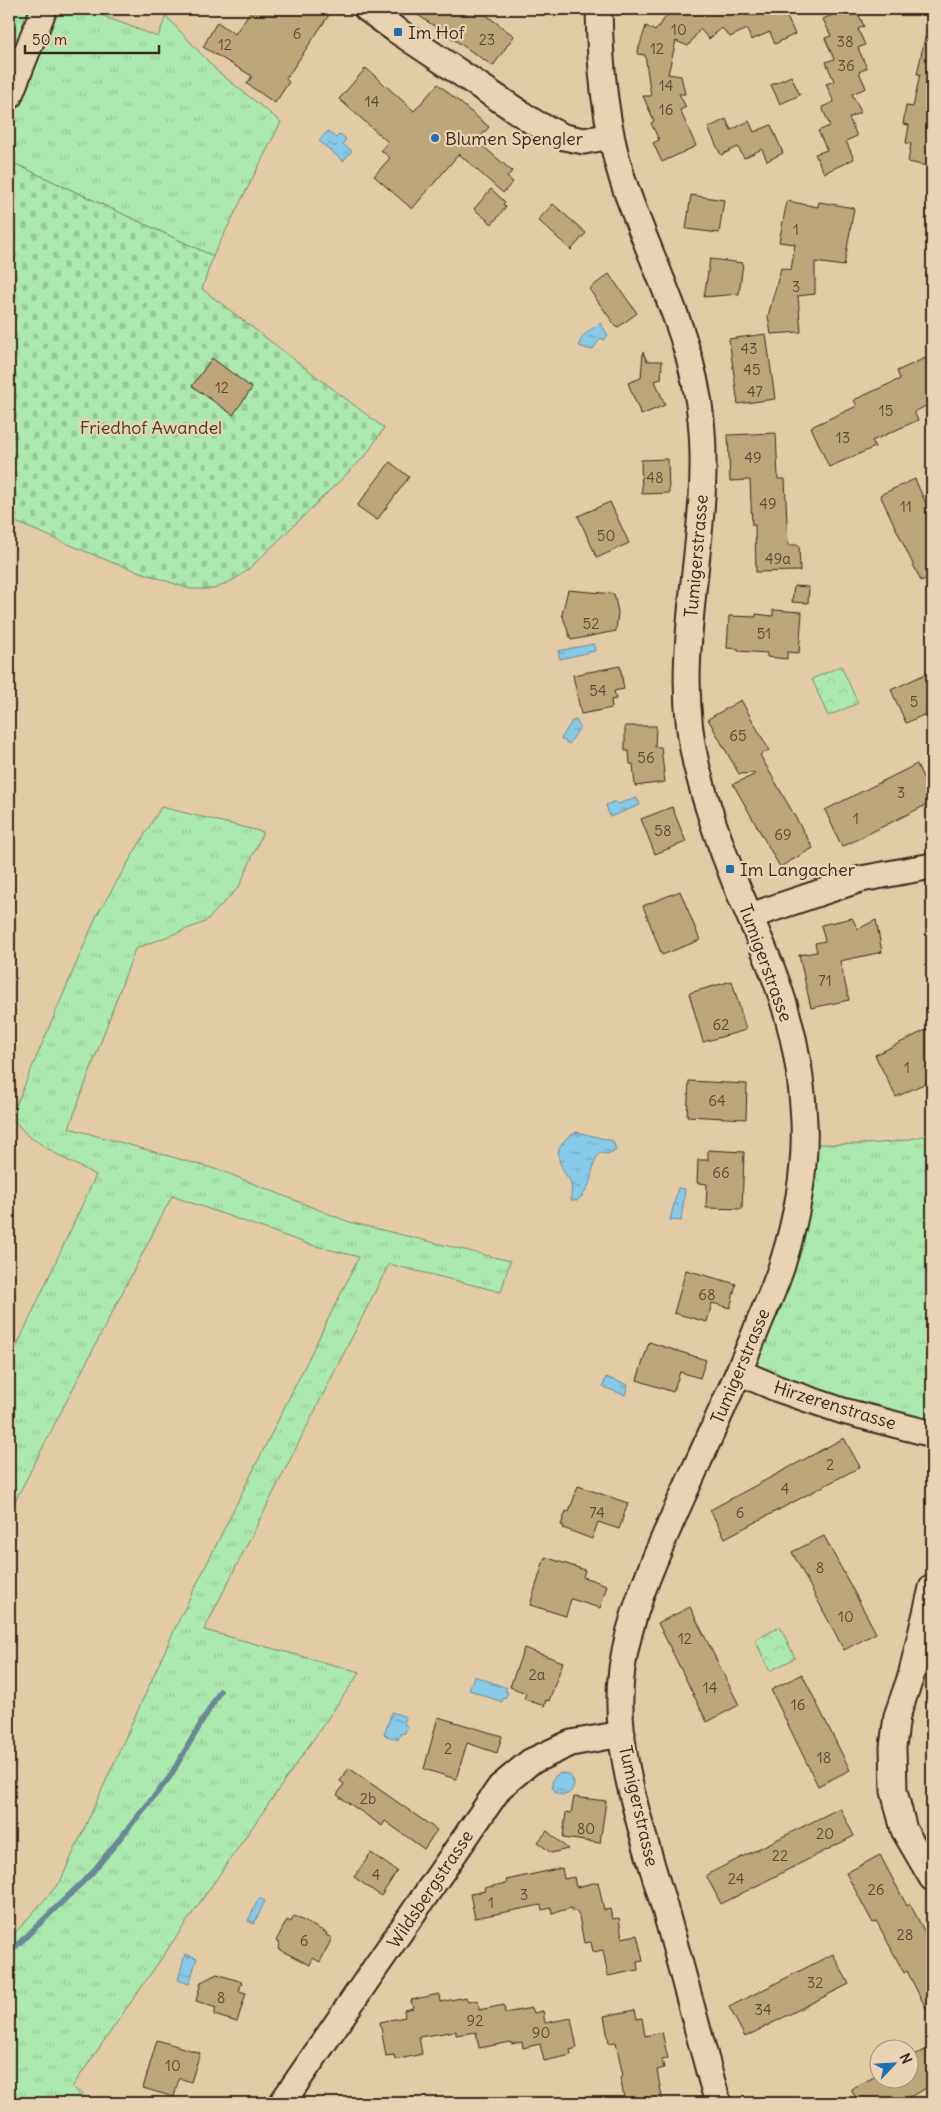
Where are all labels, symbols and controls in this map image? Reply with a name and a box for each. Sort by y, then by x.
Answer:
house number: 10 [671,20,687,39]
place label: Im Hof [408,21,466,44]
scale bar [25,22,159,54]
house number: 6 [293,24,301,43]
marker: Im Hof [392,26,404,38]
text: 50 m [32,30,67,49]
house number: 23 [479,30,495,49]
house number: 38 [836,32,854,51]
house number: 12 [218,35,232,54]
house number: 12 [650,39,664,58]
house number: 36 [837,56,855,75]
house number: 14 [659,76,674,95]
house number: 14 [365,92,380,111]
house number: 16 [659,100,673,119]
place label: Blumen Spengler [445,127,584,150]
marker: Blumen Spengler [429,132,441,144]
house number: 1 [793,220,799,239]
house number: 3 [792,277,800,296]
house number: 43 [740,339,758,358]
house number: 45 [743,360,761,379]
house number: 12 [215,378,229,397]
house number: 47 [747,382,763,401]
house number: 15 [879,401,893,420]
park label: Friedhof Awandel [80,416,222,439]
house number: 13 [836,428,850,447]
house number: 49 [744,448,762,467]
house number: 48 [646,468,664,487]
street label: Tumigerstrasse [679,494,713,618]
house number: 49 [759,494,777,513]
house number: 11 [900,497,912,516]
house number: 50 [597,526,615,545]
house number: 49a [765,549,791,568]
house number: 52 [583,614,599,633]
house number: 51 [757,624,771,643]
house number: 54 [589,681,607,700]
house number: 5 [910,692,918,711]
house number: 65 [729,726,747,745]
house number: 56 [637,748,655,767]
house number: 3 [897,783,905,802]
house number: 1 [853,809,859,828]
house number: 58 [654,821,672,840]
house number: 69 [774,825,792,844]
place label: Im Langacher [740,858,856,881]
marker: Im Langacher [724,863,736,875]
street label: Tumigerstrasse [734,901,798,1025]
house number: 71 [818,971,832,990]
house number: 62 [713,1015,729,1034]
house number: 1 [904,1058,910,1077]
house number: 64 [708,1091,726,1110]
house number: 66 [712,1163,730,1182]
house number: 68 [698,1285,716,1304]
street label: Tumigerstrasse [705,1305,775,1427]
street label: Hirzerenstrasse [771,1375,899,1435]
house number: 2 [826,1455,834,1474]
house number: 4 [781,1479,790,1498]
house number: 74 [589,1503,605,1522]
house number: 6 [736,1503,744,1522]
house number: 8 [816,1558,824,1577]
house number: 10 [838,1607,854,1626]
house number: 12 [678,1629,692,1648]
house number: 2a [529,1665,546,1684]
house number: 14 [703,1678,718,1697]
house number: 16 [791,1695,805,1714]
house number: 2 [444,1739,452,1758]
street label: Tumigerstrasse [614,1743,664,1869]
house number: 18 [817,1748,831,1767]
house number: 2b [360,1789,376,1808]
house number: 80 [577,1819,595,1838]
house number: 20 [816,1824,834,1843]
street label: Wildsbergstrasse [382,1825,478,1953]
house number: 22 [772,1846,788,1865]
house number: 4 [372,1865,381,1884]
house number: 24 [728,1869,745,1888]
house number: 26 [868,1880,884,1899]
house number: 3 [520,1885,528,1904]
house number: 1 [488,1893,494,1912]
house number: 28 [897,1925,913,1944]
house number: 6 [300,1931,308,1950]
house number: 32 [807,1973,823,1992]
house number: 8 [217,1988,225,2007]
house number: 34 [754,2000,772,2019]
house number: 92 [467,2011,483,2030]
house number: 90 [532,2023,550,2042]
north arrow [868,2040,918,2090]
text: N [896,2050,916,2067]
house number: 10 [165,2056,181,2075]

